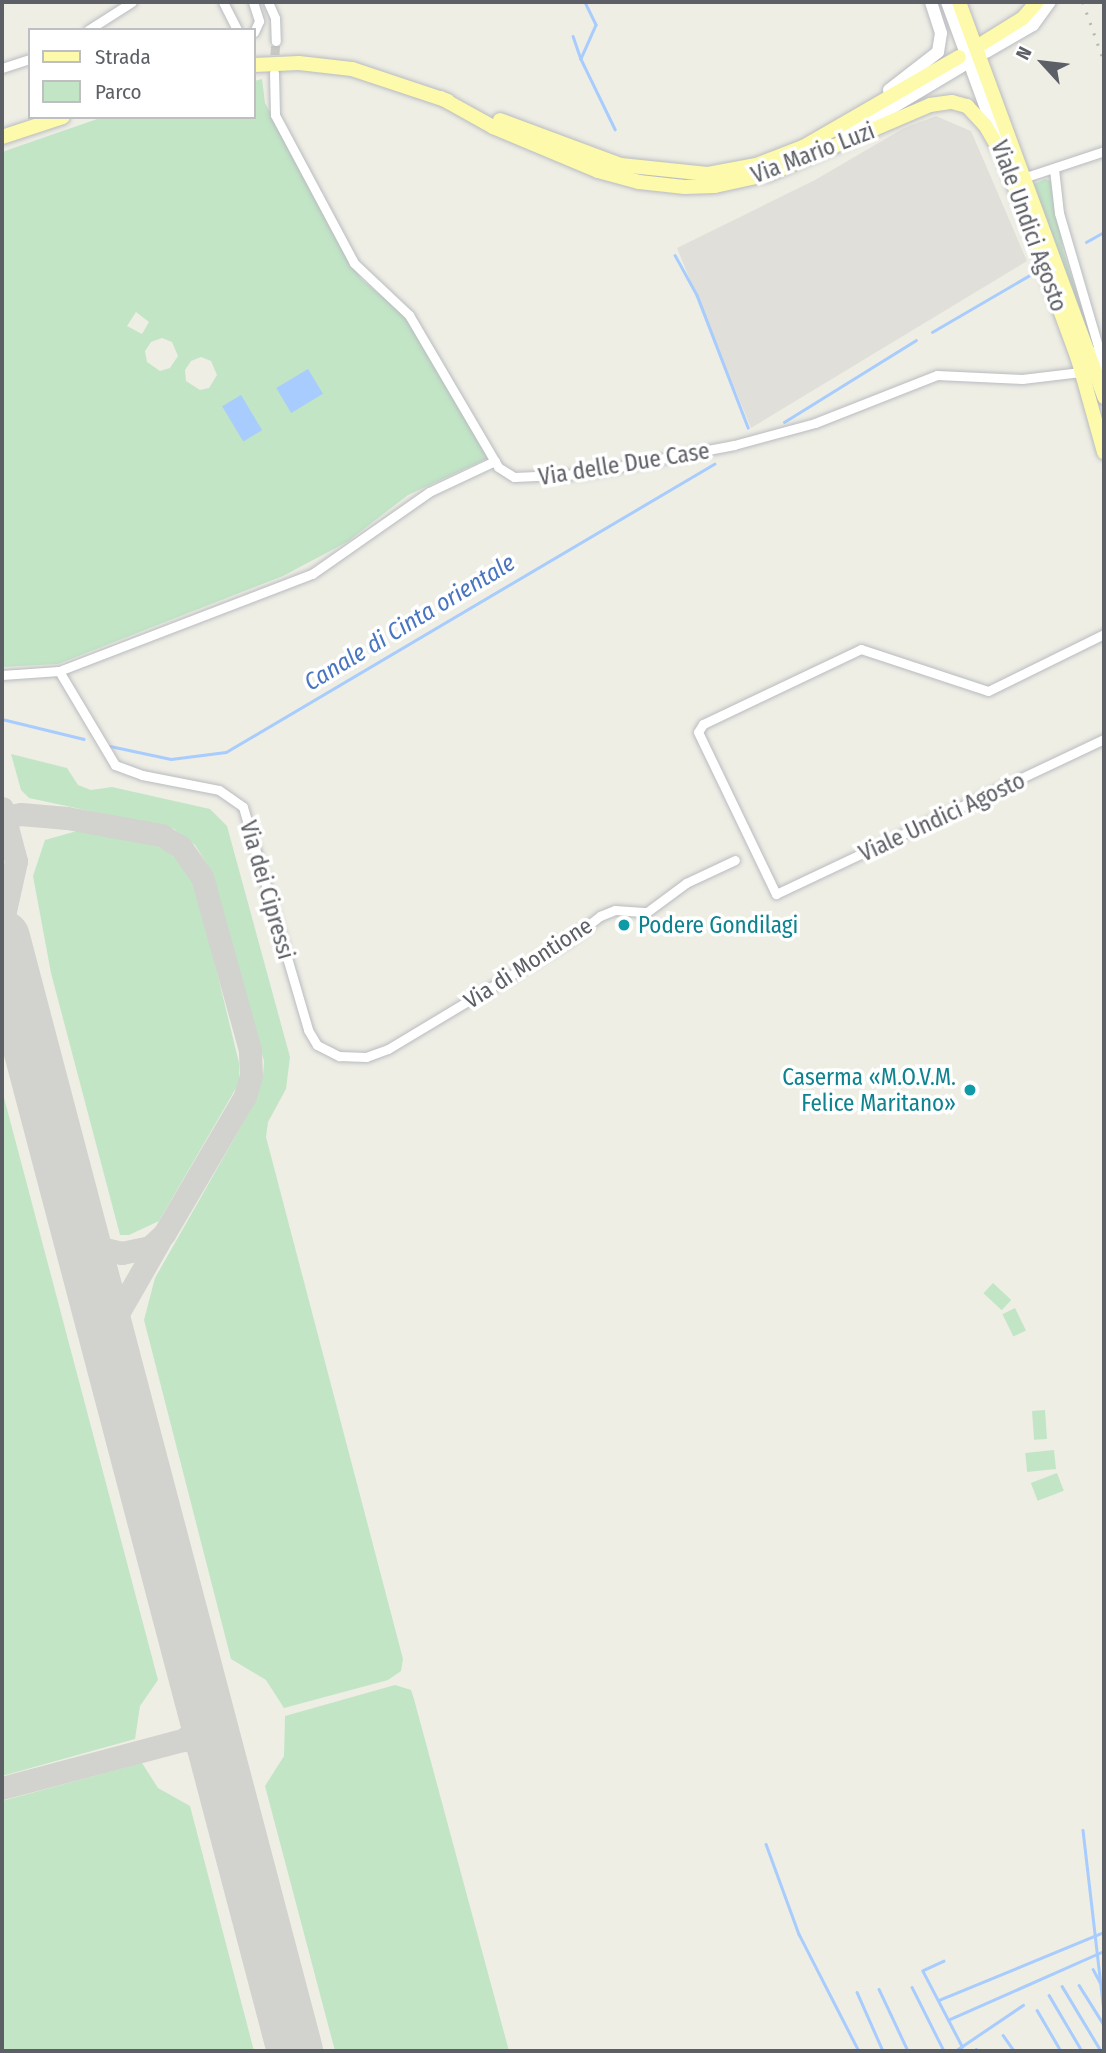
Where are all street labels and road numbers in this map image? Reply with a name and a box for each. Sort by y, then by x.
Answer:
street label: Via Mario Luzi [747,117,879,189]
street label: Viale Undici Agosto [985,137,1073,315]
street label: Via delle Due Case [537,437,711,491]
street label: Viale Undici Agosto [855,766,1029,868]
street label: Via dei Cipressi [234,818,300,962]
street label: Via di Montione [459,911,597,1015]

